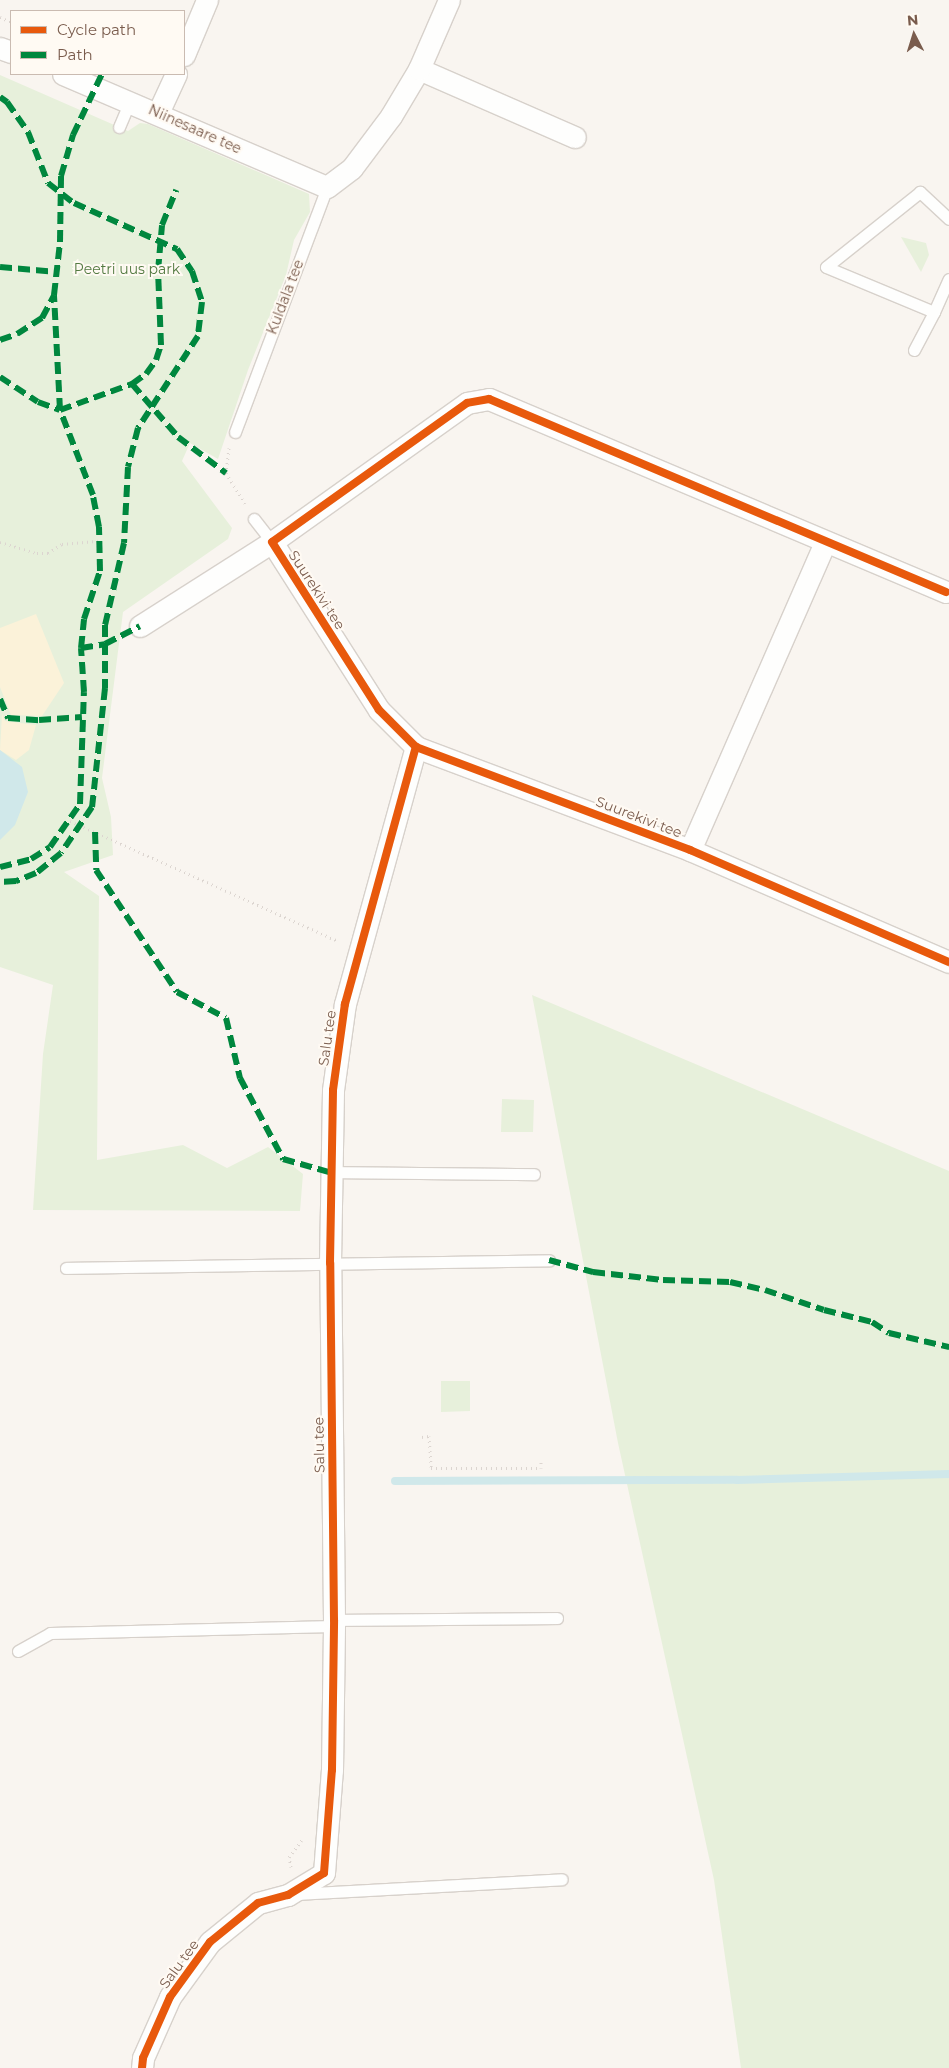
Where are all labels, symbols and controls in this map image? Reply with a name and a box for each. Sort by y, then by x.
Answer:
legend [10,10,185,75]
north arrow [889,10,939,60]
text: N [906,11,919,30]
text: Cycle path [57,20,136,39]
text: Path [57,45,93,64]
street label: Niinesaare tee [146,101,244,157]
street label: Kuldala tee [263,257,307,337]
park label: Peetri uus park [74,261,180,277]
street label: Suurekivi tee [285,547,349,633]
street label: Suurekivi tee [594,793,684,841]
street label: Salu tee [315,1009,339,1067]
street label: Salu tee [310,1417,328,1473]
street label: Salu tee [156,1936,202,1992]

